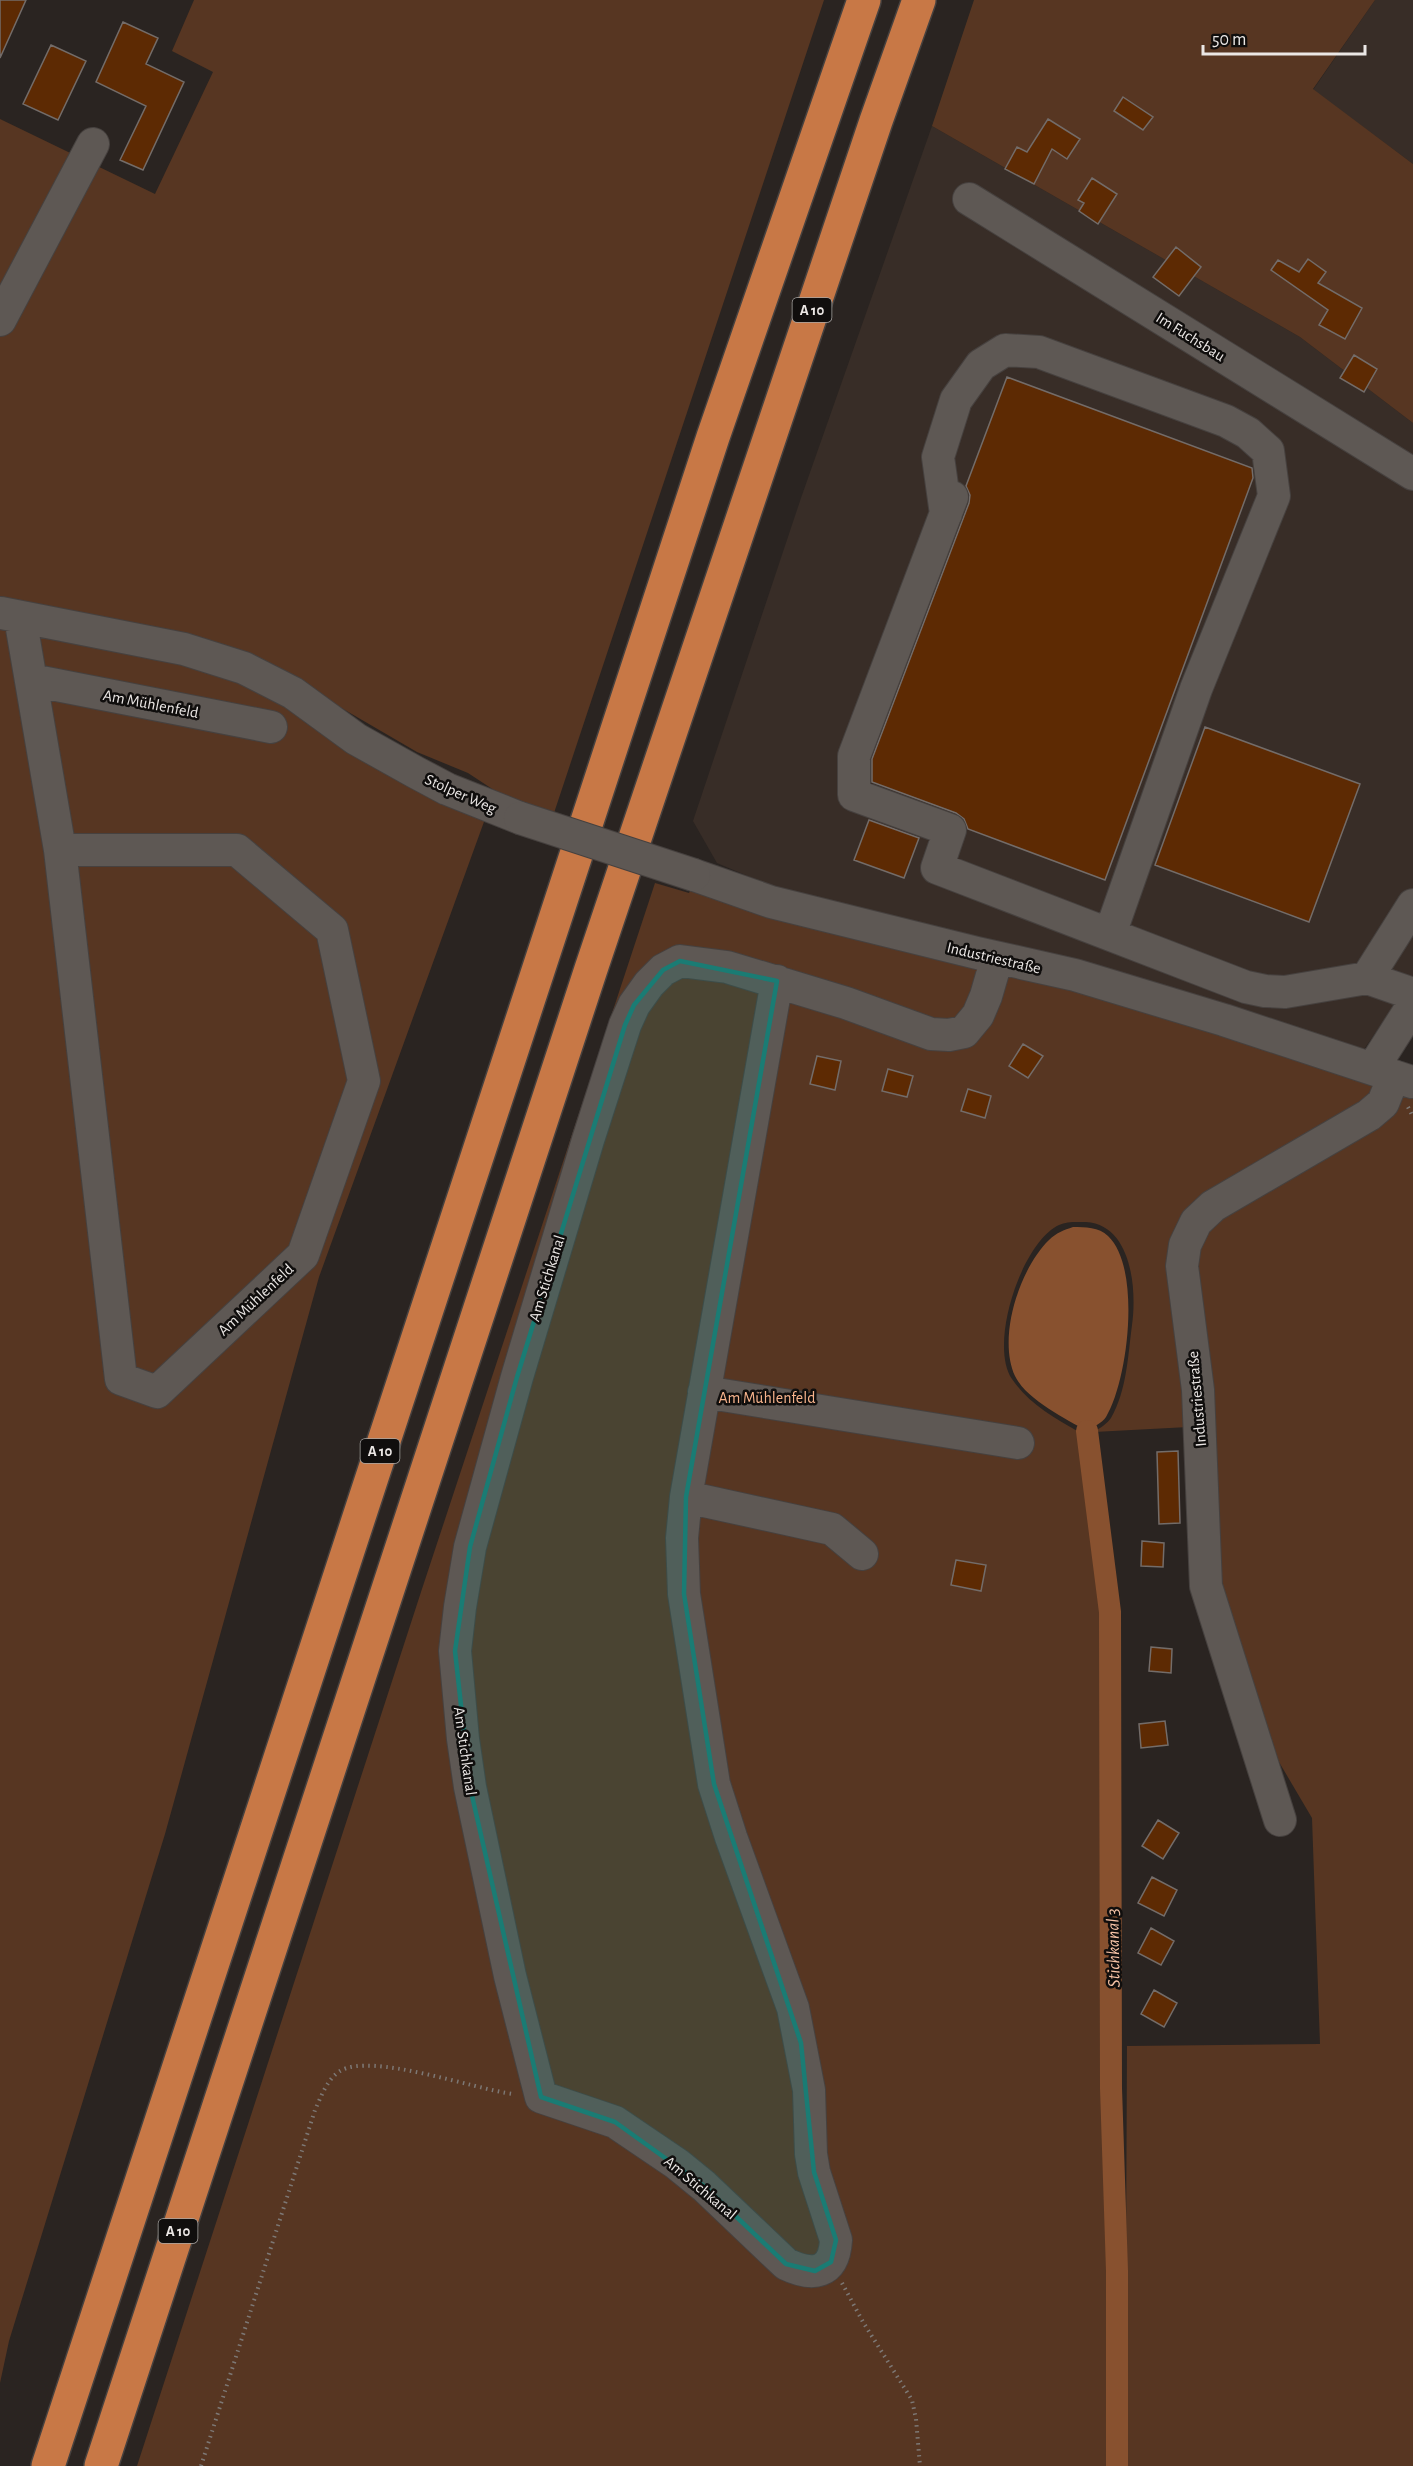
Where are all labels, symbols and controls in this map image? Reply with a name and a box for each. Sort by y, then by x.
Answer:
scale bar [1203,18,1365,56]
text: 50 m [1212,31,1246,49]
road number: A 10 [792,298,832,322]
street label: Im Fuchsbau [1153,309,1228,364]
street label: Am Mühlenfeld [102,687,200,721]
street label: Stolper Weg [423,771,499,817]
street label: Industriestraße [945,939,1042,977]
street label: Am Stichkanal [526,1233,568,1323]
street label: Am Mühlenfeld [215,1261,297,1339]
street label: Industriestraße [1185,1350,1209,1447]
park label: Am Mühlenfeld [719,1390,815,1406]
road number: A 10 [360,1439,400,1463]
street label: Am Stichkanal [451,1706,479,1796]
water label: Stichkanal 3 [1104,1908,1124,1988]
street label: Am Stichkanal [661,2153,740,2223]
road number: A 10 [158,2219,198,2243]

